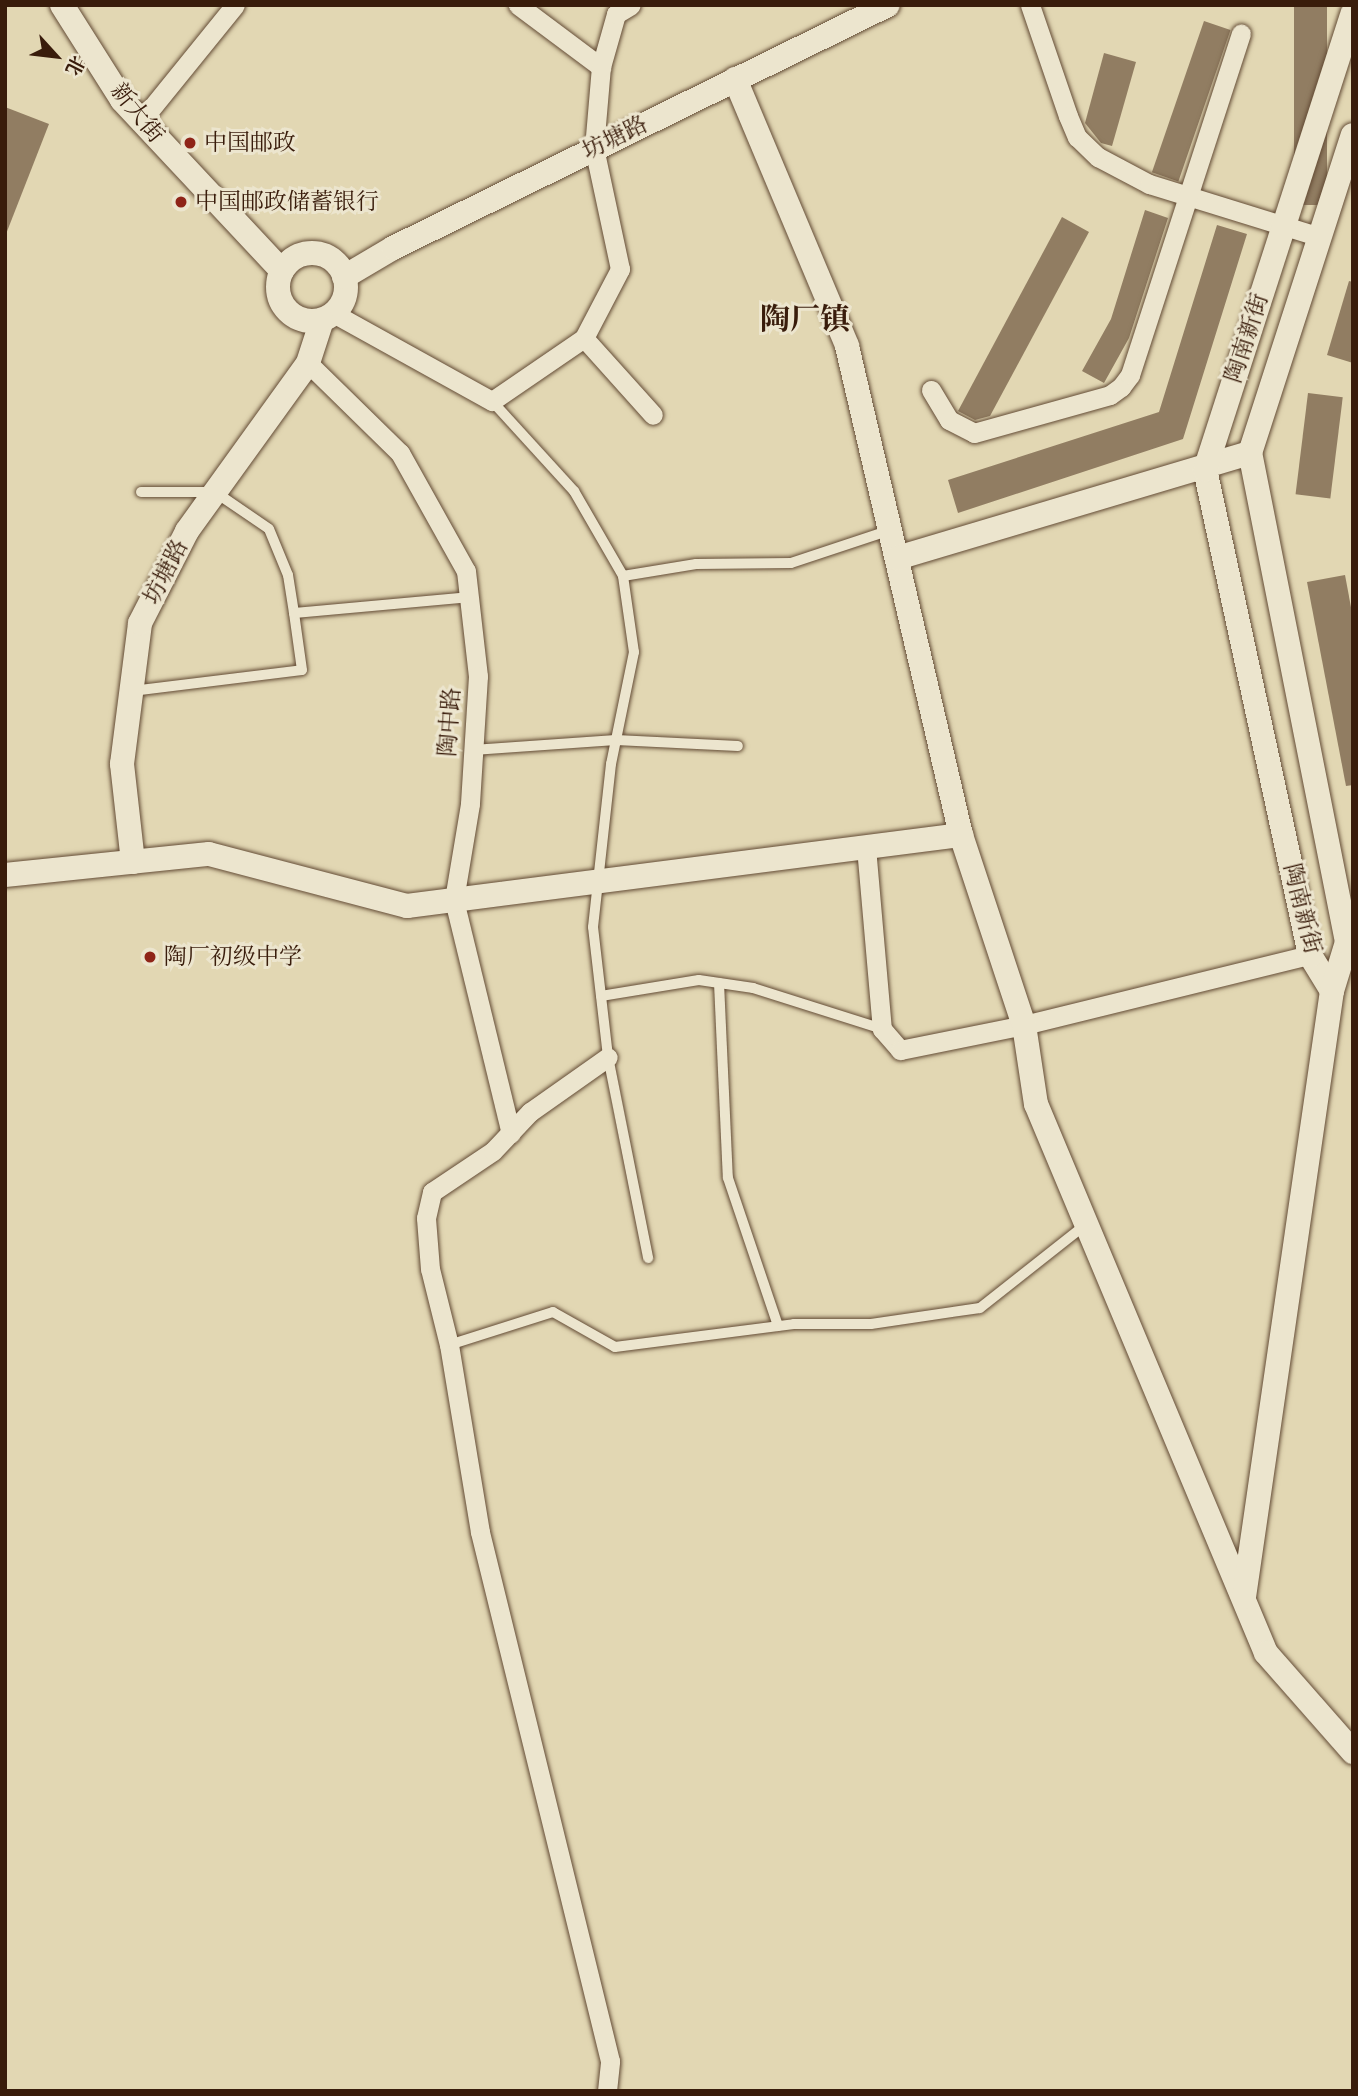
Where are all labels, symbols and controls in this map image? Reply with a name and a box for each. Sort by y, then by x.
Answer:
north arrow [21,21,91,91]
text: 北 [59,51,91,80]
street label: 新大街 [105,78,169,148]
street label: 坊塘路 [578,110,652,166]
place label: 中国邮政 [204,129,296,157]
marker: 中国邮政 [182,135,198,151]
place label: 中国邮政储蓄银行 [195,188,379,216]
marker: 中国邮政储蓄银行 [173,194,189,210]
street label: 陶南新街 [1220,290,1274,386]
district label: 陶厂镇 [760,302,850,338]
street label: 坊塘路 [138,535,194,609]
street label: 陶中路 [434,687,466,757]
street label: 陶南新街 [1277,861,1327,957]
place label: 陶厂初级中学 [164,943,302,971]
marker: 陶厂初级中学 [142,949,158,965]

